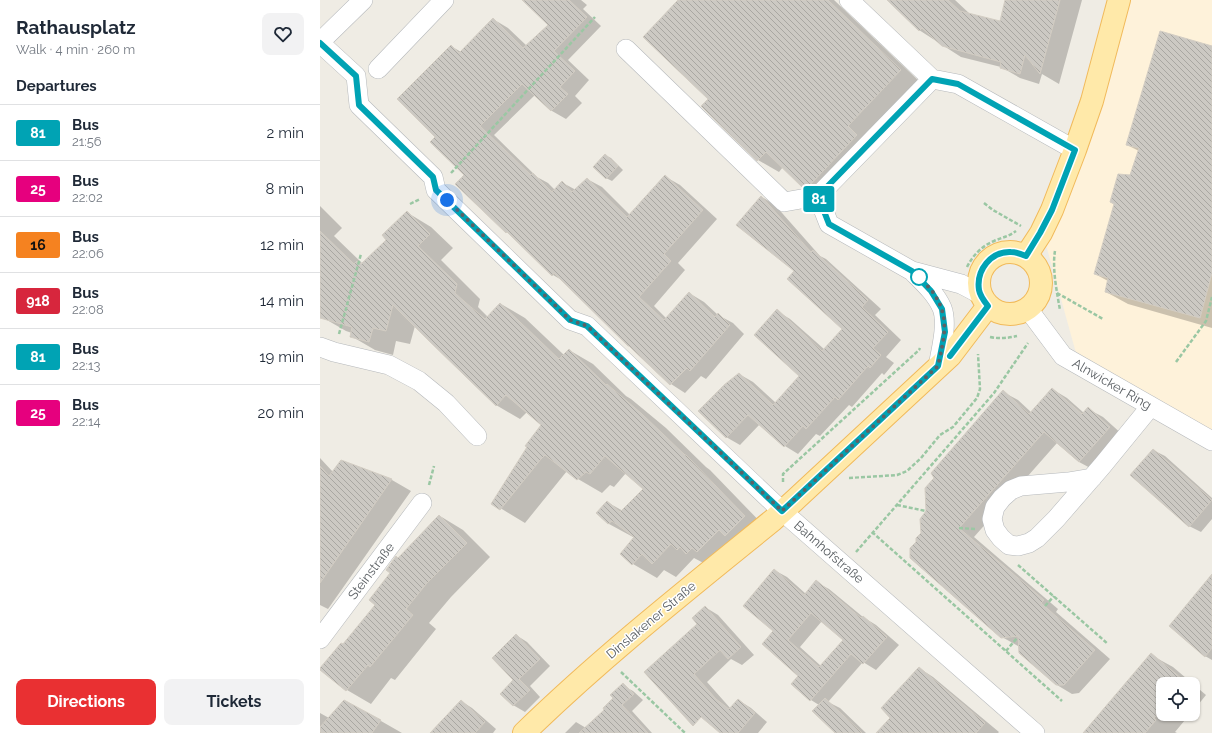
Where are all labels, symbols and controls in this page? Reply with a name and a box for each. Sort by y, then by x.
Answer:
button: heart [262,13,304,55]
text: Rathausplatz [16,16,136,38]
text: Walk · 4 min · 260 m [16,42,135,57]
text: Departures [16,77,97,95]
text: Bus [72,116,99,134]
text: 2 min [267,124,304,142]
text: 81 [30,125,46,141]
text: 21:56 [72,134,102,149]
text: Bus [72,172,99,190]
text: 8 min [265,180,304,198]
text: 25 [30,181,46,197]
line badge: 81 [801,186,837,212]
text: 22:02 [72,190,103,205]
your location [437,190,457,210]
text: 81 [811,191,827,207]
text: Bus [72,228,99,246]
text: 12 min [260,236,304,254]
text: 16 [30,237,46,253]
text: 22:06 [72,246,104,261]
unlabelled marker [910,268,928,286]
text: Bus [72,284,99,302]
text: 14 min [260,292,304,310]
text: 918 [26,293,50,309]
text: 22:08 [72,302,104,317]
text: Bus [72,340,99,358]
text: 19 min [259,348,304,366]
text: 81 [30,349,46,365]
street label: Alnwicker Ring [1070,355,1154,413]
text: 22:13 [72,358,101,373]
text: Bus [72,396,99,414]
text: 20 min [257,404,304,422]
text: 25 [30,405,46,421]
text: 22:14 [72,414,101,429]
street label: Bahnhofstraße [791,518,867,587]
street label: Steinstraße [345,539,397,602]
street label: Dinslakener Straße [603,578,699,662]
map controls [1156,677,1200,721]
button: locate [1156,677,1200,721]
button: Directions [16,679,156,725]
button: Tickets [164,679,304,725]

